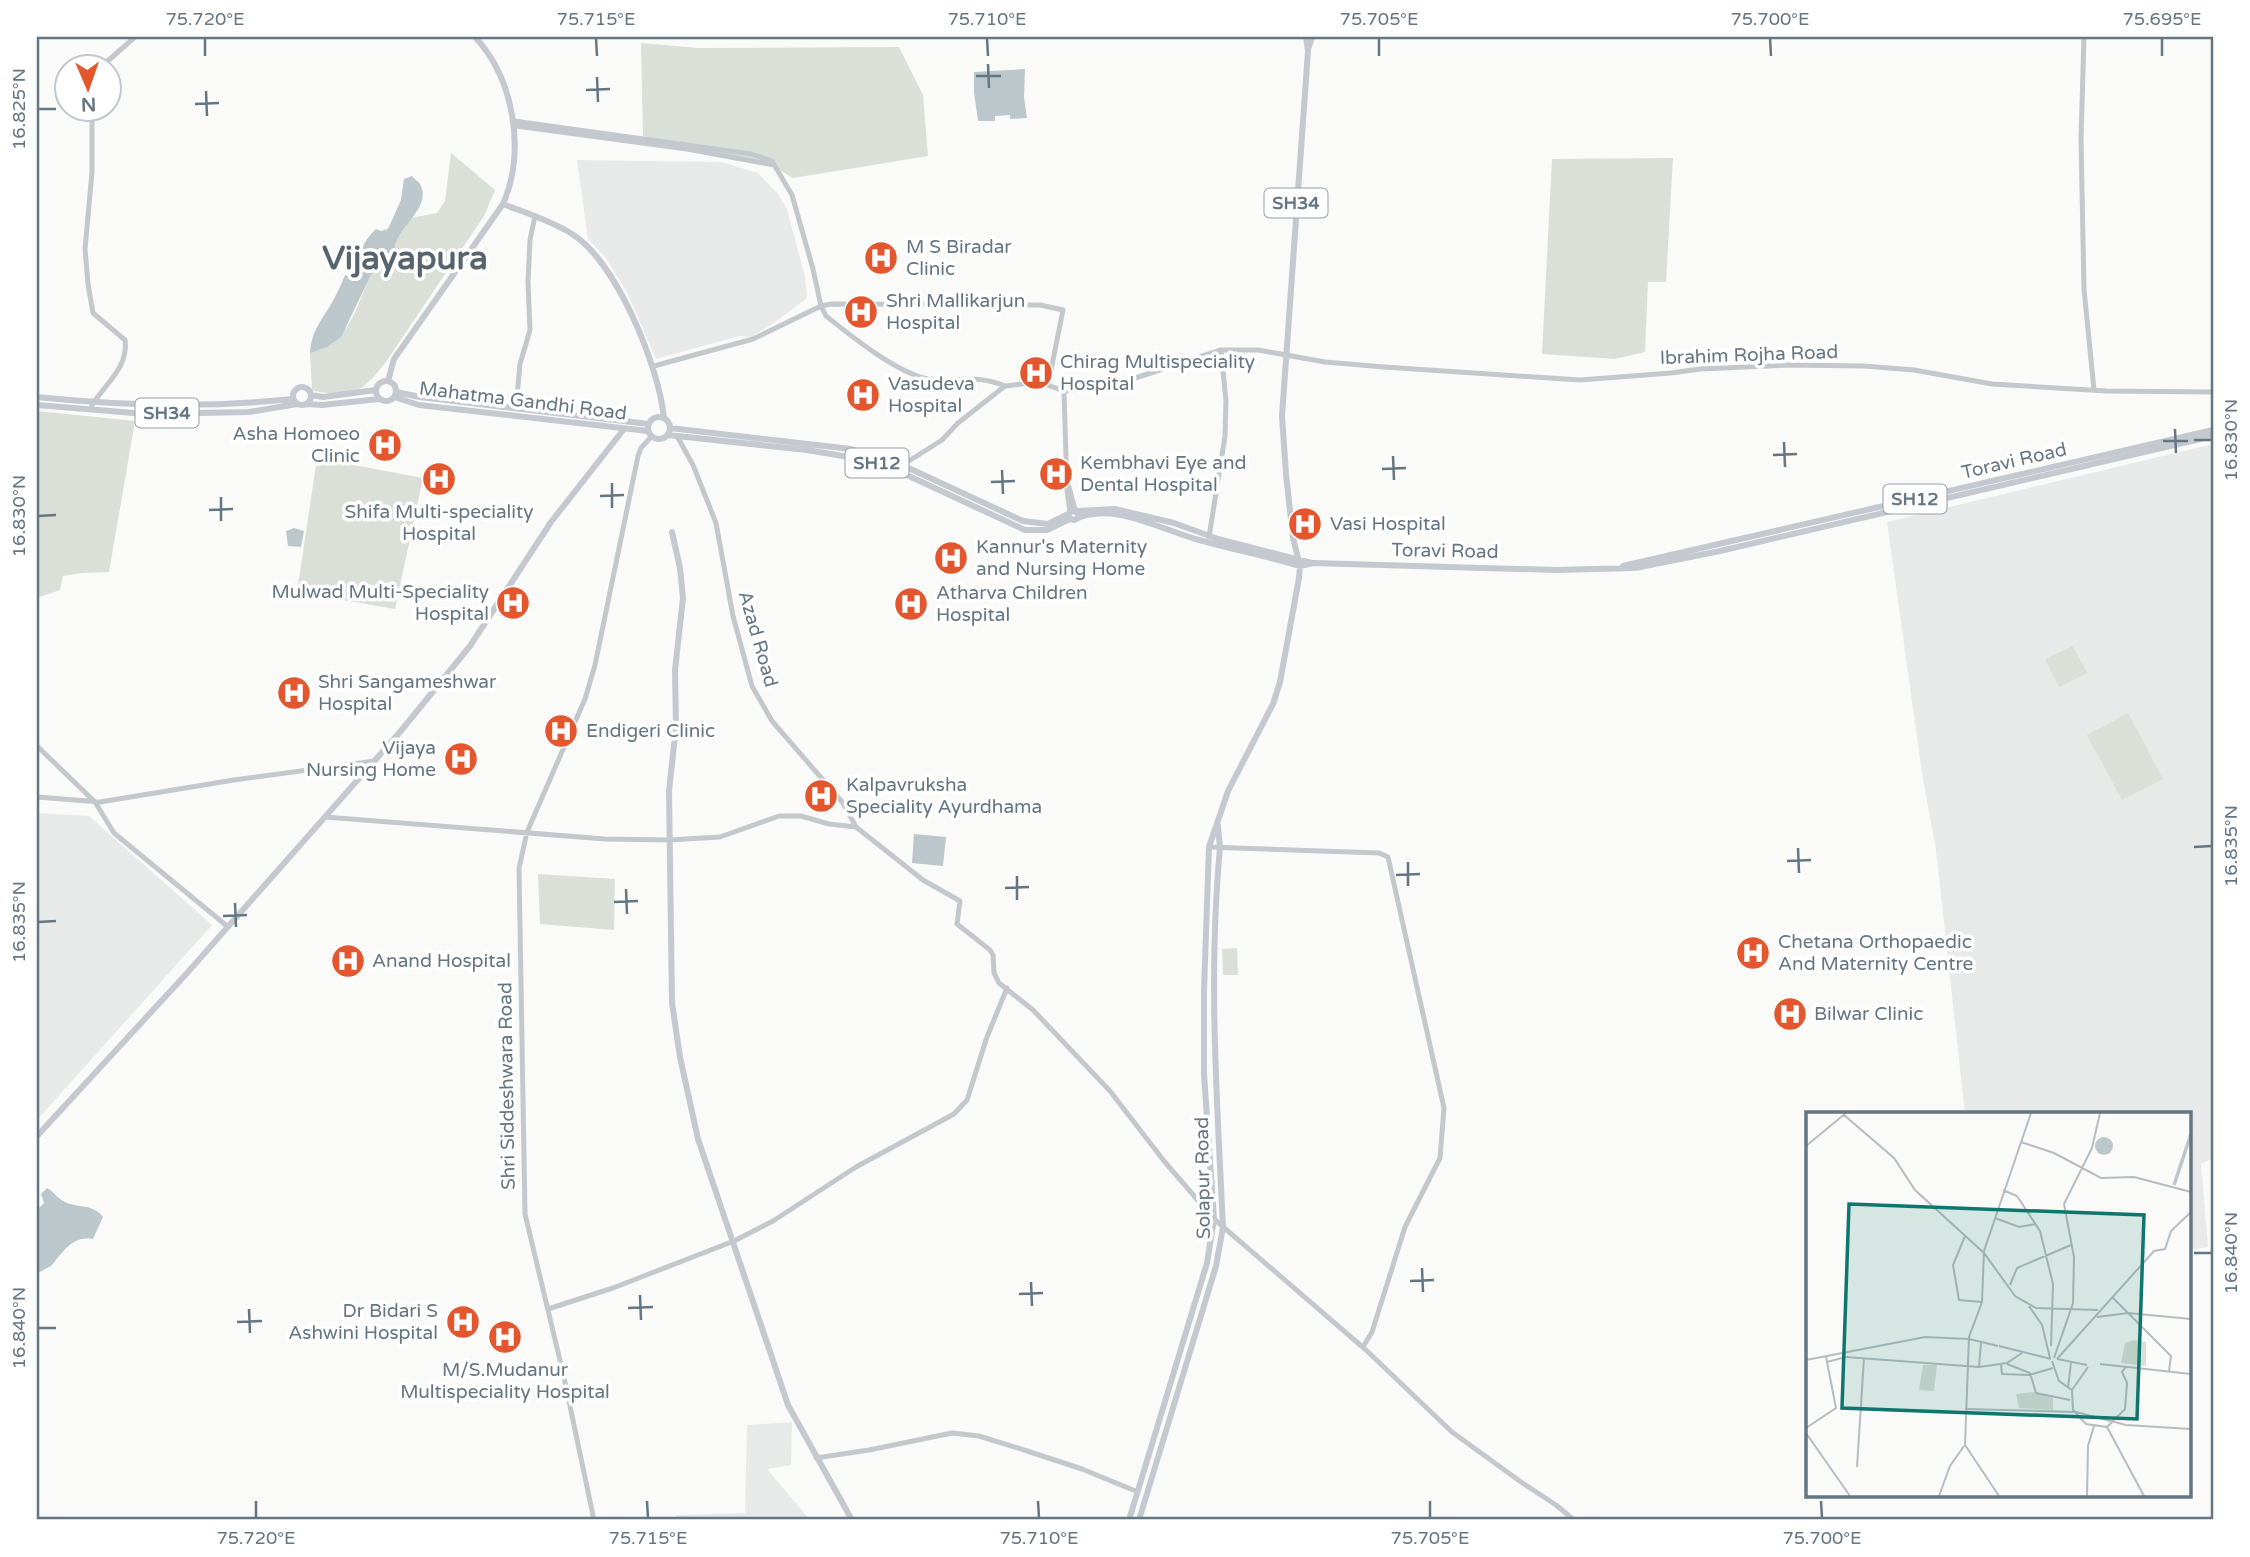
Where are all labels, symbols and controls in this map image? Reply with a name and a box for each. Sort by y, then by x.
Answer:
text: 75.720°E [165,8,245,30]
text: 75.715°E [557,8,635,30]
text: 75.710°E [947,8,1027,30]
text: 75.705°E [1340,8,1418,30]
text: 75.700°E [1730,8,1810,30]
text: 75.695°E [2123,8,2201,30]
north arrow [52,52,122,122]
text: 16.825°N [8,68,30,150]
text: N [81,93,97,115]
road number: SH34 [1264,188,1328,218]
place label: M S Biradar Clinic [906,236,1012,280]
district label: Vijayapura [322,239,488,278]
hospital icon: M S Biradar Clinic [862,239,900,277]
place label: Shri Mallikarjun Hospital [886,290,1025,334]
hospital icon: Shri Mallikarjun Hospital [842,293,880,331]
street label: Ibrahim Rojha Road [1659,341,1839,369]
place label: Chirag Multispeciality Hospital [1060,351,1255,395]
hospital icon: Chirag Multispeciality Hospital [1017,354,1055,392]
place label: Vasudeva Hospital [888,373,975,417]
hospital icon: Vasudeva Hospital [844,376,882,414]
street label: Mahatma Gandhi Road [418,377,628,425]
road number: SH34 [136,398,198,428]
text: 16.830°N [2220,399,2242,481]
place label: Asha Homoeo Clinic [233,423,360,467]
hospital icon: Asha Homoeo Clinic [366,426,404,464]
street label: Toravi Road [1959,438,2069,484]
road number: SH12 [846,448,908,477]
place label: Kembhavi Eye and Dental Hospital [1080,452,1247,496]
hospital icon: Kembhavi Eye and Dental Hospital [1037,455,1075,493]
hospital icon: Shifa Multi-speciality Hospital [420,460,458,498]
text: 16.830°N [8,475,30,557]
road number: SH12 [1884,485,1946,514]
place label: Shifa Multi-speciality Hospital [345,501,533,545]
hospital icon: Vasi Hospital [1286,505,1324,543]
place label: Vasi Hospital [1330,513,1446,535]
place label: Kannur's Maternity and Nursing Home [976,536,1147,580]
hospital icon: Kannur's Maternity and Nursing Home [932,539,970,577]
street label: Toravi Road [1391,539,1499,563]
place label: Mulwad Multi-Speciality Hospital [272,581,489,625]
place label: Atharva Children Hospital [936,582,1088,626]
hospital icon: Mulwad Multi-Speciality Hospital [494,584,532,622]
hospital icon: Atharva Children Hospital [892,585,930,623]
street label: Azad Road [734,588,782,690]
place label: Shri Sangameshwar Hospital [318,671,497,715]
hospital icon: Shri Sangameshwar Hospital [275,674,313,712]
hospital icon: Endigeri Clinic [542,712,580,750]
place label: Endigeri Clinic [586,720,715,742]
place label: Vijaya Nursing Home [306,737,436,781]
hospital icon: Vijaya Nursing Home [442,740,480,778]
place label: Kalpavruksha Speciality Ayurdhama [846,774,1042,818]
hospital icon: Kalpavruksha Speciality Ayurdhama [802,777,840,815]
text: 16.835°N [2220,805,2242,887]
text: 16.835°N [8,881,30,963]
place label: Chetana Orthopaedic And Maternity Centre [1778,931,1973,975]
hospital icon: Chetana Orthopaedic And Maternity Centre [1734,934,1772,972]
hospital icon: Anand Hospital [329,942,367,980]
place label: Anand Hospital [372,950,511,972]
street label: Shri Siddeshwara Road [494,982,520,1190]
hospital icon: Bilwar Clinic [1771,995,1809,1033]
place label: Bilwar Clinic [1814,1003,1923,1025]
inset map [1806,1112,2190,1498]
street label: Solapur Road [1191,1117,1215,1239]
text: 16.840°N [2220,1212,2242,1294]
text: 16.840°N [8,1287,30,1369]
place label: Dr Bidari S Ashwini Hospital [288,1300,438,1344]
hospital icon: Dr Bidari S Ashwini Hospital [444,1303,482,1341]
hospital icon: M/S.Mudanur Multispeciality Hospital [486,1318,524,1356]
place label: M/S.Mudanur Multispeciality Hospital [400,1359,610,1403]
text: 75.720°E [216,1527,296,1549]
text: 75.715°E [609,1527,687,1549]
text: 75.710°E [999,1527,1079,1549]
text: 75.705°E [1391,1527,1469,1549]
text: 75.700°E [1782,1527,1862,1549]

